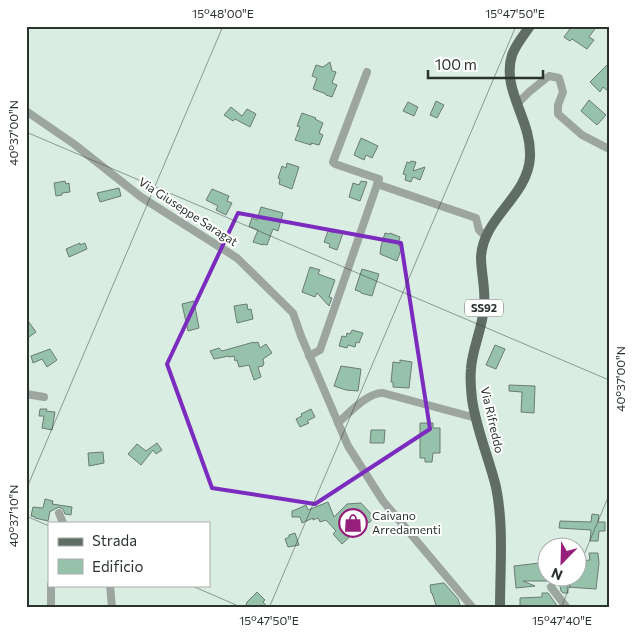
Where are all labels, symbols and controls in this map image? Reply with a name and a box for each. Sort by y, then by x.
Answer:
text: 15°48'00"E [192,6,254,20]
text: 15°47'50"E [485,6,545,20]
scale bar [428,48,542,80]
text: 100 m [435,55,477,73]
text: 40°37'00"N [6,100,20,166]
street label: Via Giuseppe Saragat [137,174,241,248]
road number: SS92 [465,300,503,316]
text: 40°37'00"N [613,346,627,412]
street label: Via Rifreddo [479,385,507,454]
text: 40°37'10"N [6,485,20,547]
shop icon: Caivano Arredamenti [338,508,368,538]
place label: Caivano Arredamenti [372,508,441,536]
legend [48,522,210,586]
text: Strada [92,531,137,549]
north arrow [538,536,588,586]
text: Edificio [92,557,143,575]
text: N [549,565,565,584]
text: 15°47'50"E [239,613,299,627]
text: 15°47'40"E [532,613,592,627]

